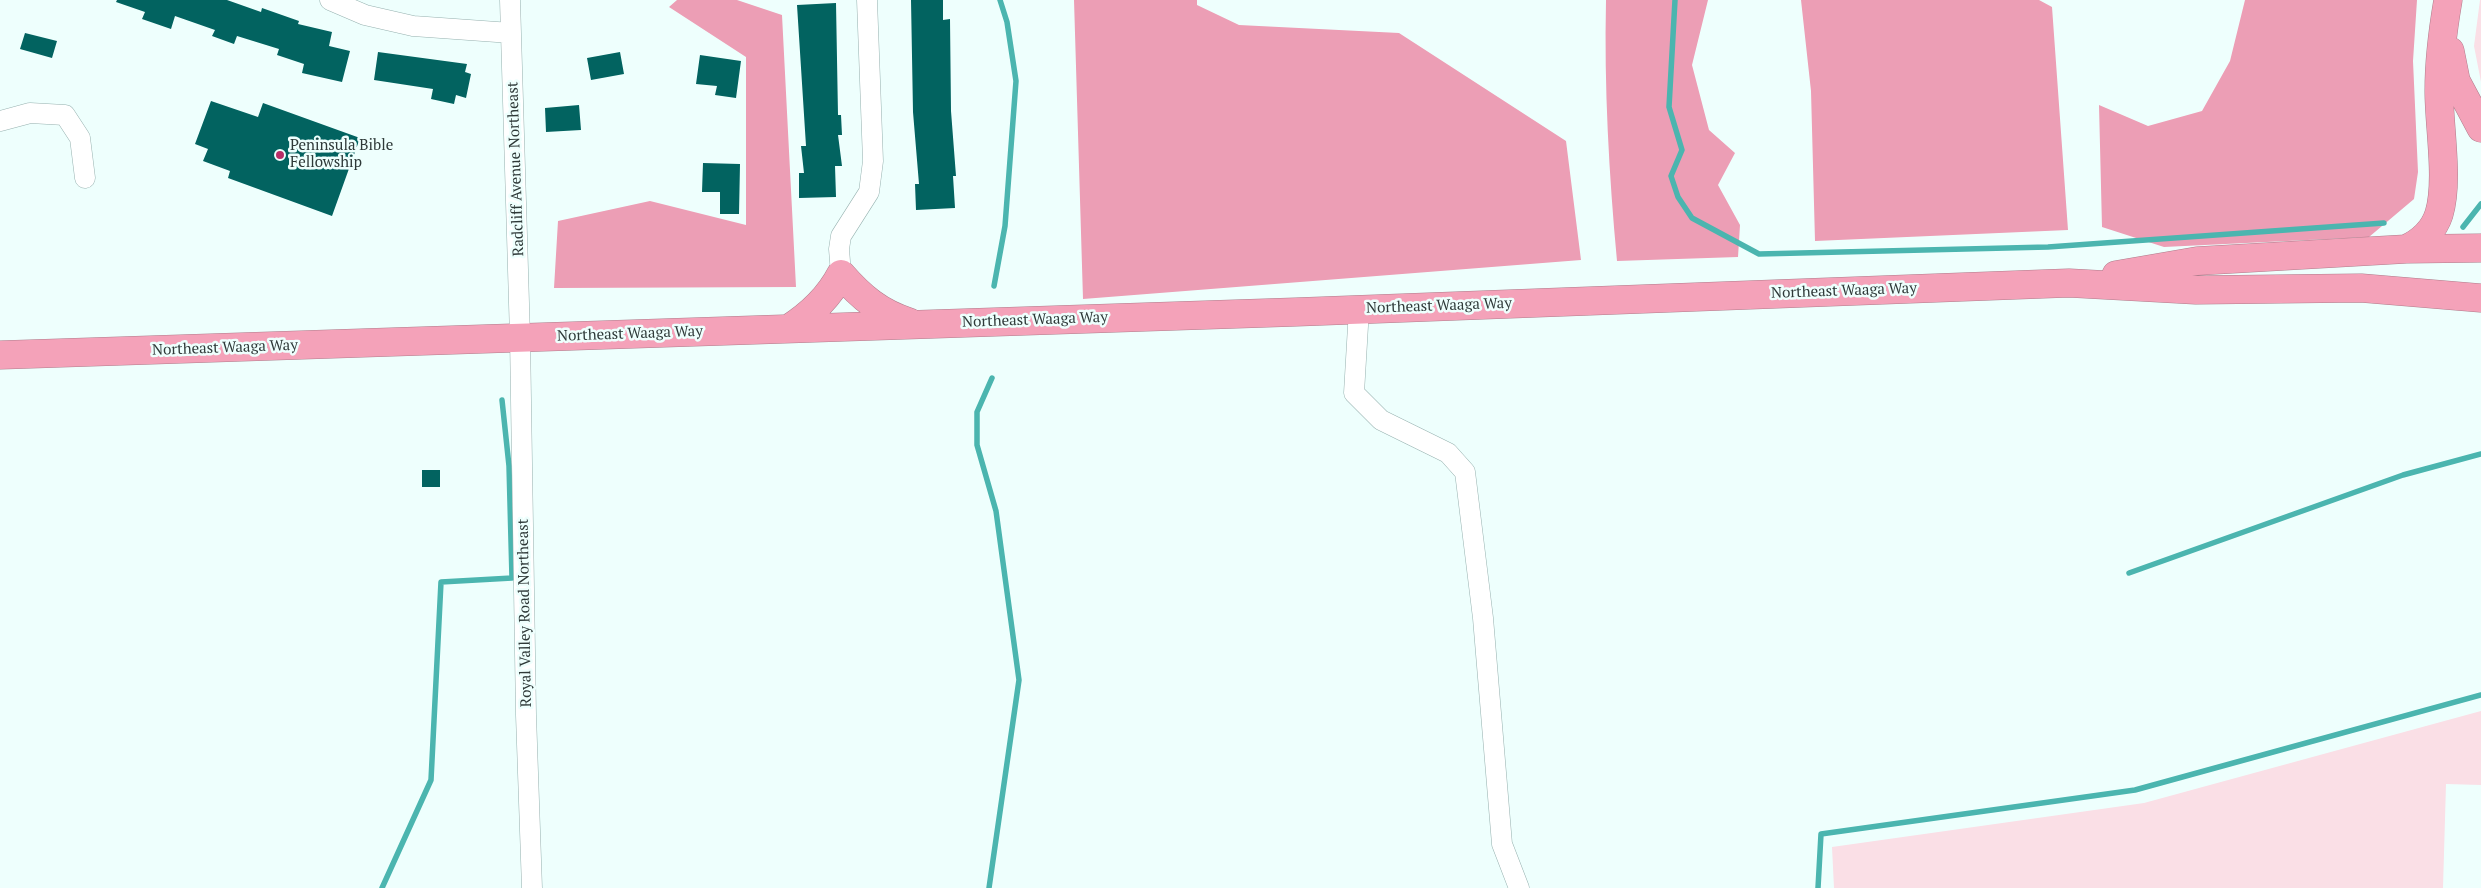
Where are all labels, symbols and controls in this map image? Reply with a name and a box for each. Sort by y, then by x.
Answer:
street label: Radcliff Avenue Northeast [504,81,528,257]
place label: Peninsula Bible Fellowship [290,137,393,172]
marker: Peninsula Bible Fellowship [274,149,286,161]
street label: Northeast Waaga Way [1771,279,1917,303]
street label: Northeast Waaga Way [1366,294,1512,318]
street label: Northeast Waaga Way [962,308,1108,332]
street label: Northeast Waaga Way [557,322,703,346]
street label: Northeast Waaga Way [152,336,298,360]
street label: Royal Valley Road Northeast [514,519,536,707]

